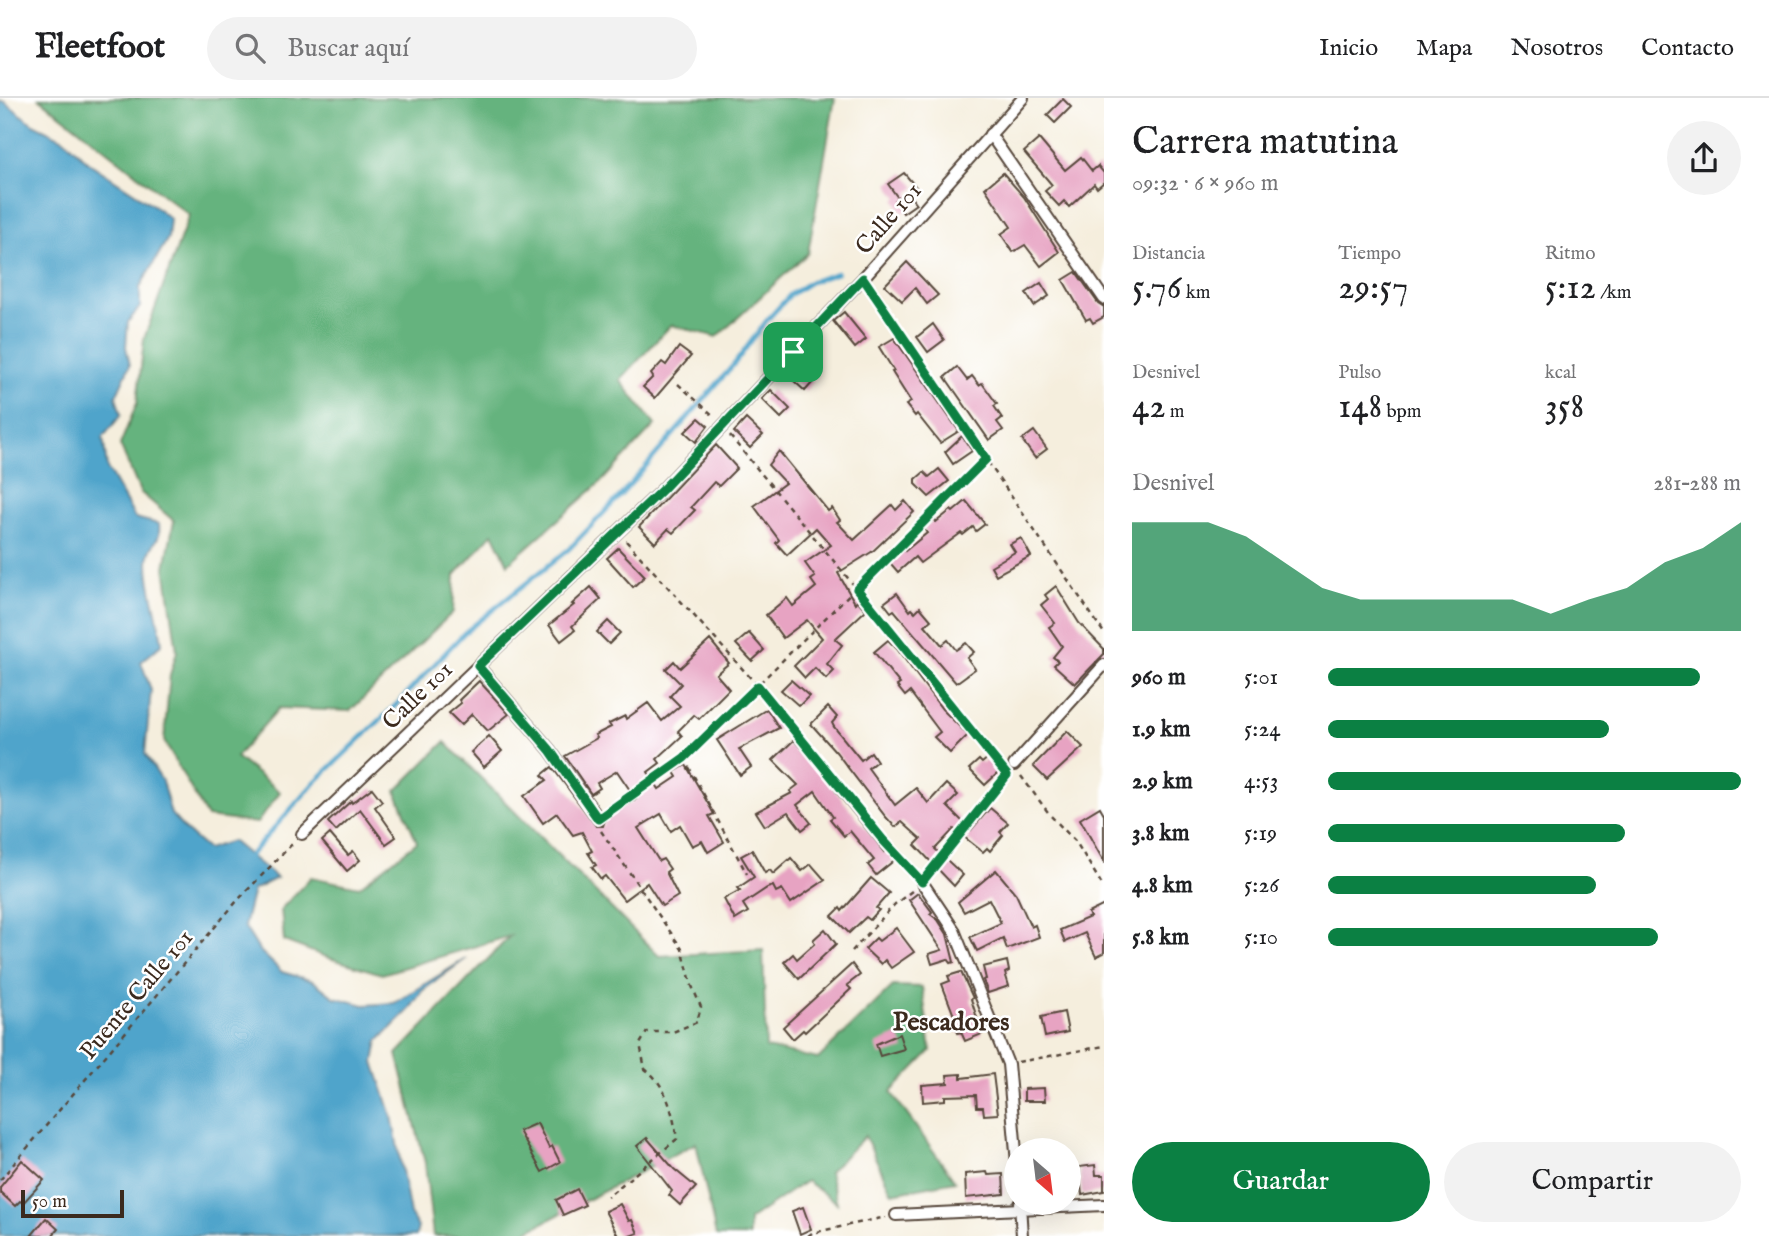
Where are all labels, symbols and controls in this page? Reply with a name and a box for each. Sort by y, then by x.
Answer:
search box [207,17,697,80]
text: Fleetfoot [35,27,165,69]
icon: search [231,29,269,67]
text: Buscar aquí [287,32,409,65]
text: Inicio [1319,33,1378,64]
text: Mapa [1416,33,1472,64]
text: Nosotros [1510,33,1603,64]
text: Contacto [1641,33,1734,64]
text: Carrera matutina [1132,119,1398,167]
button: share [1667,121,1741,195]
text: 09:32 · 6 × 960 m [1132,169,1278,198]
street label: Calle 101 [849,176,929,262]
text: Distancia [1132,242,1205,266]
text: Tiempo [1338,242,1401,266]
text: Ritmo [1545,242,1595,266]
text: 5.76 [1132,266,1181,311]
text: 29:57 [1338,266,1408,311]
text: 5:12 [1545,266,1596,311]
text: km [1181,281,1210,305]
text: /km [1596,281,1632,305]
pin [763,322,823,382]
icon: arrive [774,333,812,371]
text: Desnivel [1132,361,1200,385]
text: Pulso [1338,361,1381,385]
text: kcal [1545,361,1576,385]
text: 42 [1132,385,1166,430]
text: 148 [1338,385,1382,430]
text: 358 [1545,385,1584,430]
text: m [1166,400,1184,424]
text: bpm [1382,400,1421,424]
text: Desnivel [1132,469,1214,498]
text: 281–288 m [1653,469,1741,498]
street label: Calle 101 [376,655,460,737]
text: 960 m [1132,663,1186,692]
text: 5:01 [1244,663,1278,692]
text: 1.9 km [1132,715,1191,744]
text: 5:24 [1244,715,1280,744]
text: 2.9 km [1132,767,1193,796]
text: 4:53 [1244,767,1278,796]
text: 3.8 km [1132,819,1190,848]
text: 5:19 [1244,819,1277,848]
text: 4.8 km [1132,871,1193,900]
text: 5:26 [1244,871,1279,900]
street label: Puente Calle 101 [74,923,201,1067]
text: 5.8 km [1132,923,1189,952]
text: 5:10 [1244,923,1278,952]
district label: Pescadores [893,1006,1009,1039]
north arrow [1004,1138,1082,1214]
map controls [1004,1138,1081,1215]
button: Guardar [1132,1142,1430,1222]
button: Compartir [1444,1142,1741,1222]
scale bar [21,1187,124,1219]
text: 50 m [32,1190,67,1214]

